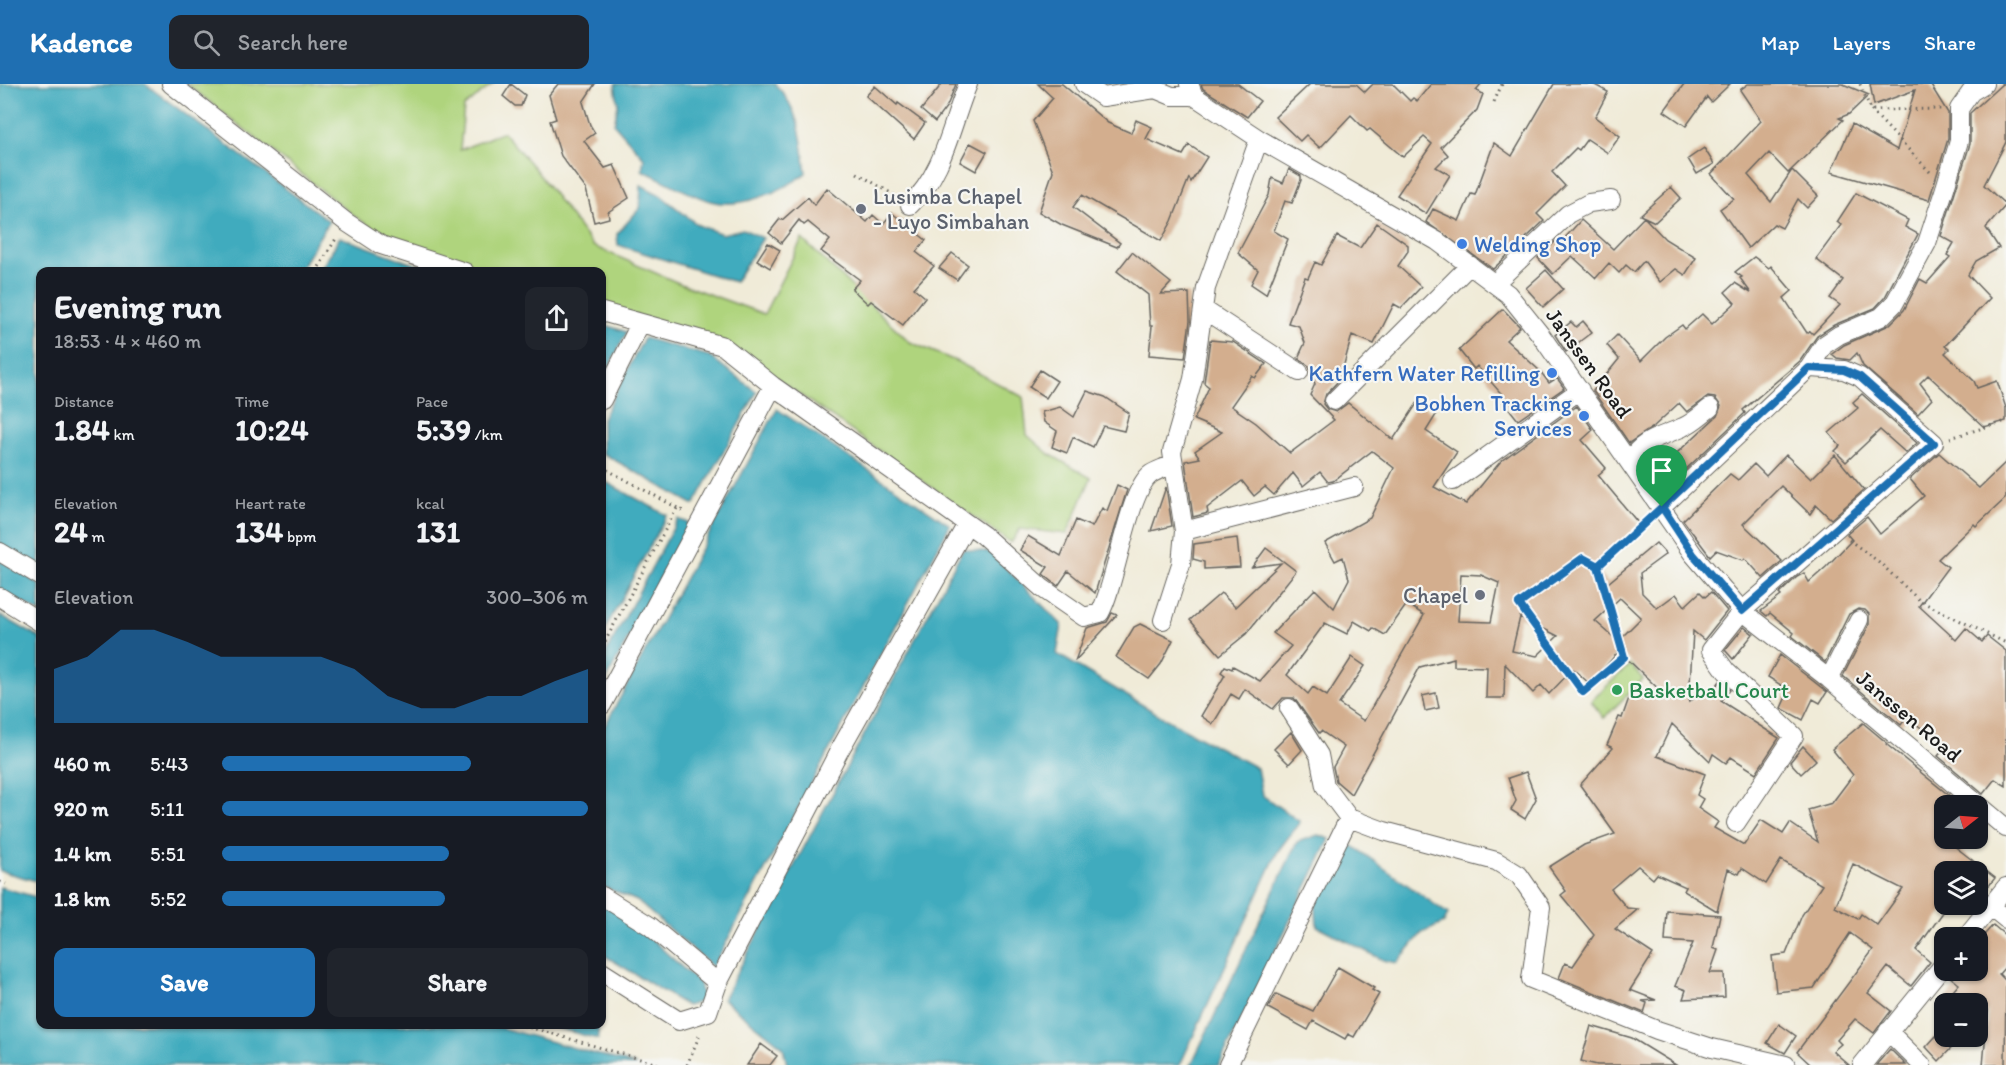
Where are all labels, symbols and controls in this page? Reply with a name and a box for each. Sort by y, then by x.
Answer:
search box [169,15,589,69]
text: Kadence [30,25,133,59]
icon: search [190,26,223,59]
text: Search here [238,29,348,56]
text: Map [1761,30,1800,55]
text: Layers [1833,30,1891,55]
text: Share [1924,30,1976,55]
place label: Lusimba Chapel - Luyo Simbahan [873,183,1029,235]
marker: Lusimba Chapel - Luyo Simbahan [854,202,868,216]
place label: Welding Shop [1474,231,1601,258]
marker: Welding Shop [1455,237,1469,251]
text: Evening run [54,287,221,326]
button: share [525,287,588,350]
street label: Janssen Road [1540,303,1638,423]
text: 18:53 · 4 × 460 m [54,329,201,353]
place label: Kathfern Water Refilling [1308,360,1541,387]
marker: Kathfern Water Refilling [1545,366,1559,380]
place label: Bobhen Tracking Services [1414,390,1573,442]
text: Distance [54,392,114,411]
text: Time [235,392,269,411]
text: Pace [416,392,448,411]
marker: Bobhen Tracking Services [1577,409,1591,423]
text: 1.84 [54,411,110,448]
text: 10:24 [235,411,309,448]
text: 5:39 [416,411,471,448]
text: km [110,425,135,444]
text: /km [471,425,503,444]
pin [1636,445,1687,507]
icon: arrive [1645,454,1678,487]
text: Elevation [54,494,118,513]
text: Heart rate [235,494,306,513]
text: kcal [416,494,444,513]
text: 24 [54,513,88,550]
text: 134 [235,513,283,550]
text: 131 [416,513,460,550]
text: m [88,527,105,546]
text: bpm [283,527,317,546]
place label: Chapel [1403,582,1468,609]
text: Elevation [54,585,133,609]
text: 300–306 m [486,585,588,609]
marker: Chapel [1473,588,1487,602]
street label: Janssen Road [1851,664,1967,768]
place label: Basketball Court [1629,677,1789,704]
marker: Basketball Court [1610,683,1624,697]
text: 460 m [54,752,110,776]
text: 5:43 [150,752,188,776]
north arrow [1934,795,1988,849]
map controls [1934,795,1988,1047]
text: 920 m [54,797,109,821]
text: 5:11 [150,797,184,821]
text: 1.4 km [54,842,111,866]
text: 5:51 [150,842,185,866]
button: layers [1934,861,1988,915]
text: 1.8 km [54,887,110,911]
text: 5:52 [150,887,186,911]
button: + [1934,927,1988,981]
button: Save [54,948,315,1017]
button: Share [327,948,588,1017]
button: − [1934,993,1988,1047]

